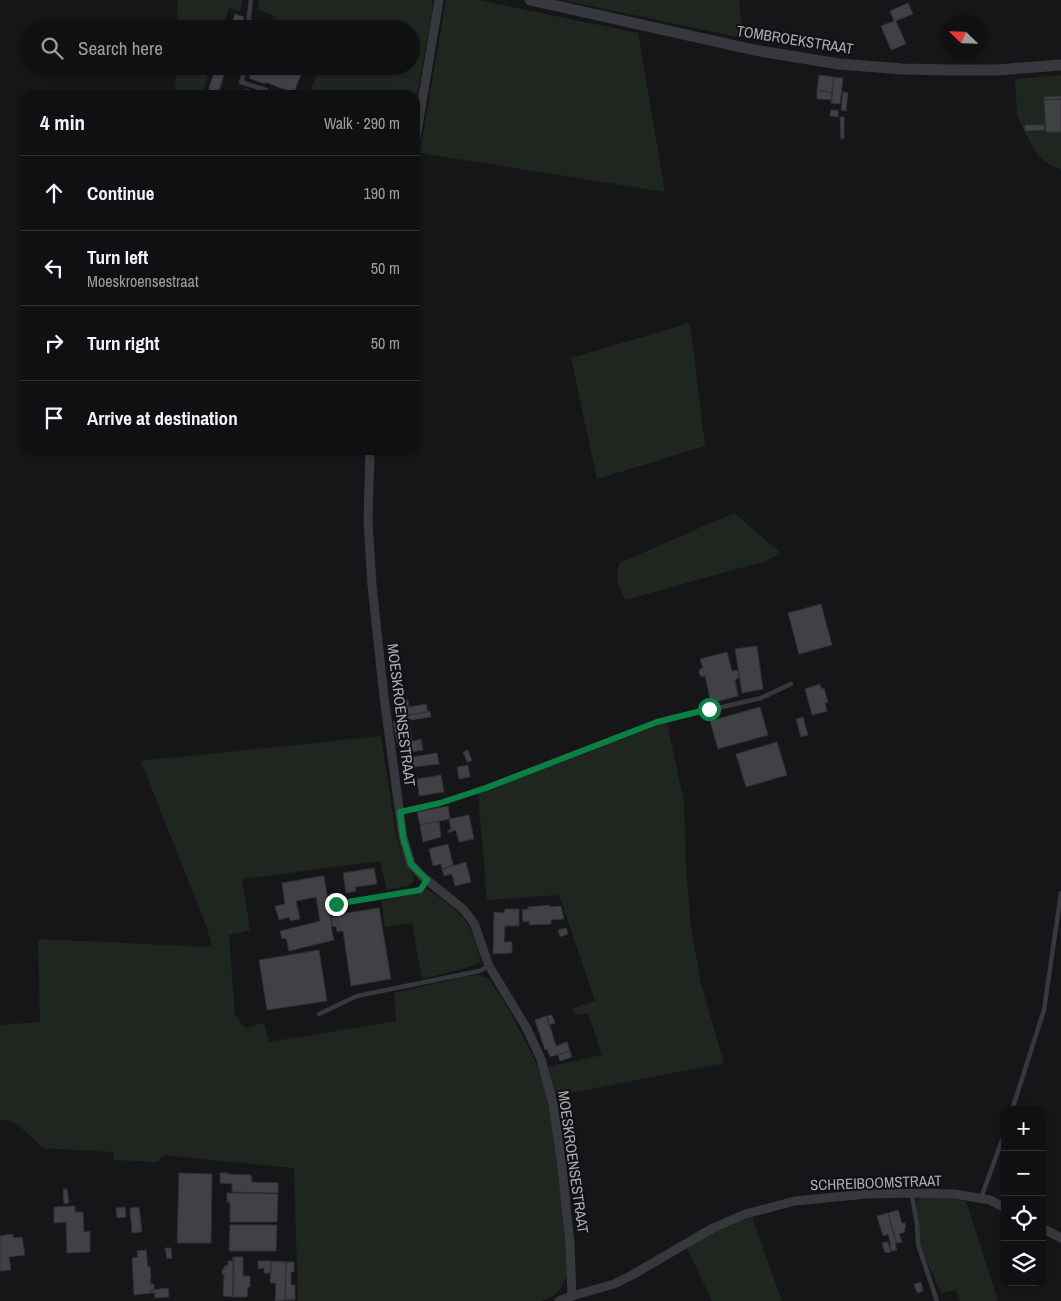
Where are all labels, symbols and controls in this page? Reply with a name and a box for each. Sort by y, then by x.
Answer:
north arrow [941,15,986,60]
search box [20,20,420,75]
street label: TOMBROEKSTRAAT [735,20,855,59]
icon: search [38,34,66,62]
text: Search here [78,35,163,61]
text: 4 min [40,108,85,137]
text: Walk · 290 m [324,112,400,134]
icon: ahead [40,179,68,207]
text: Continue [87,180,155,206]
text: 190 m [364,182,400,204]
text: Turn left [87,244,148,270]
icon: left [40,254,68,282]
text: 50 m [371,257,400,279]
text: Moeskroensestraat [87,270,199,292]
icon: right [40,329,68,357]
text: Turn right [87,330,159,356]
text: 50 m [371,332,400,354]
icon: arrive [40,404,68,432]
text: Arrive at destination [87,405,238,431]
street label: MOESKROENSESTRAAT [382,642,421,788]
route start [698,698,721,721]
route end [325,893,348,916]
street label: MOESKROENSESTRAAT [553,1089,594,1235]
map controls [1001,1106,1046,1286]
button: + [1001,1106,1046,1151]
button: − [1001,1151,1046,1196]
street label: SCHREIBOOMSTRAAT [810,1170,943,1195]
button: locate [1001,1196,1046,1241]
button: layers [1001,1241,1046,1286]

